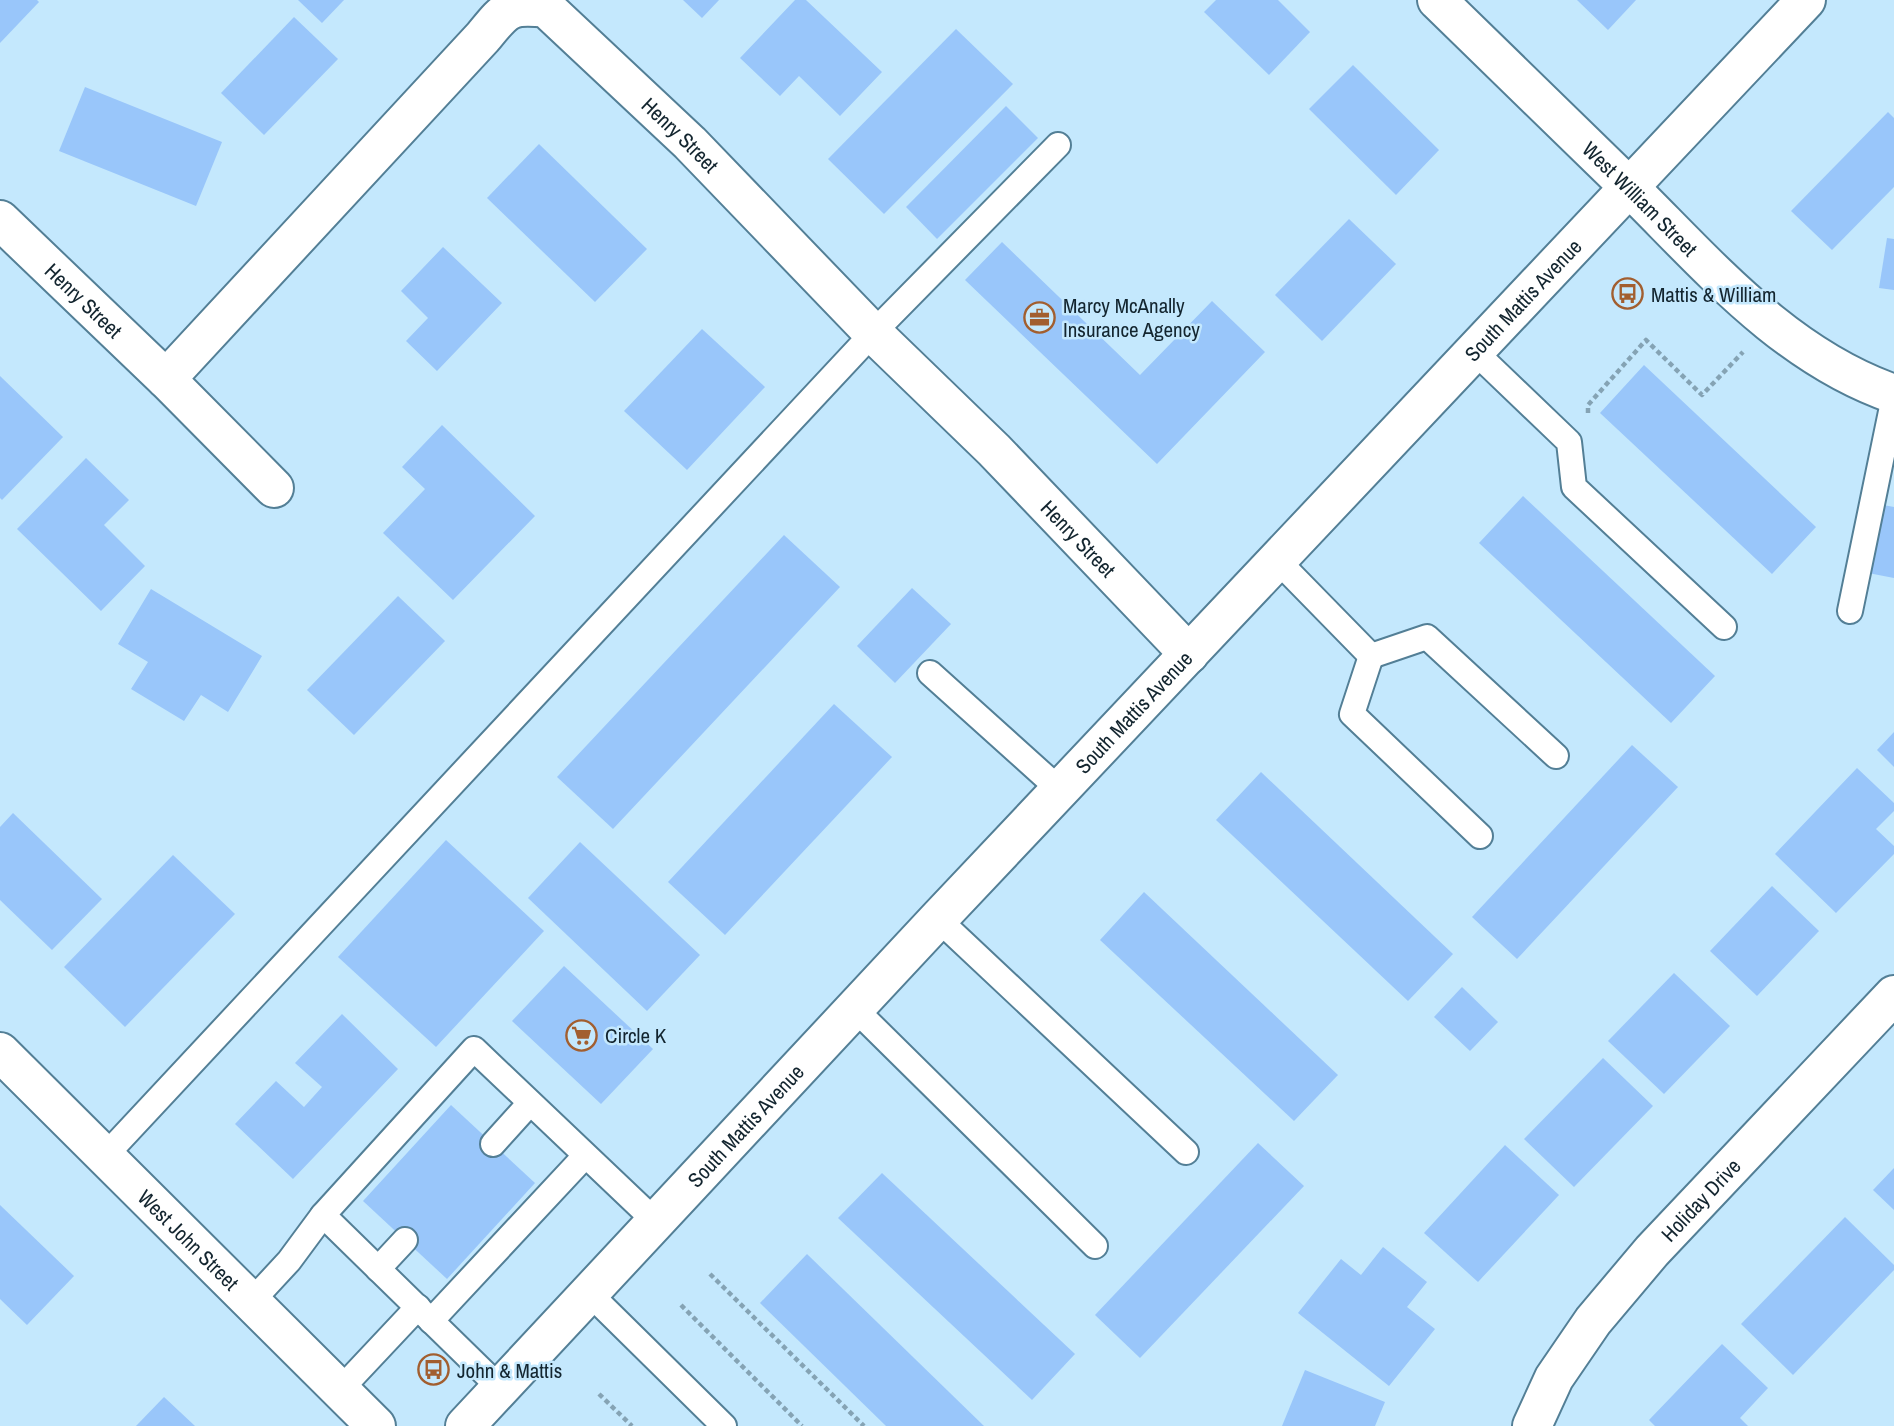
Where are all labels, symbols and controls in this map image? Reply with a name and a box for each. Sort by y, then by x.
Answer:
street label: Henry Street [636,91,725,179]
street label: West William Street [1576,135,1704,263]
street label: South Mattis Avenue [1458,232,1588,368]
street label: Henry Street [39,256,129,344]
bus stop icon: Mattis & William [1611,277,1645,311]
place label: Mattis & William [1651,280,1776,309]
place label: Marcy McAnally Insurance Agency [1063,291,1200,344]
office icon: Marcy McAnally Insurance Agency [1023,300,1057,334]
street label: Henry Street [1035,493,1123,583]
street label: South Mattis Avenue [1068,644,1198,780]
supermarket icon: Circle K [565,1018,599,1052]
place label: Circle K [605,1021,667,1050]
street label: South Mattis Avenue [681,1058,810,1193]
street label: Holiday Drive [1654,1152,1747,1248]
street label: West John Street [132,1183,246,1297]
bus stop icon: John & Mattis [417,1353,451,1387]
place label: John & Mattis [457,1356,562,1385]

